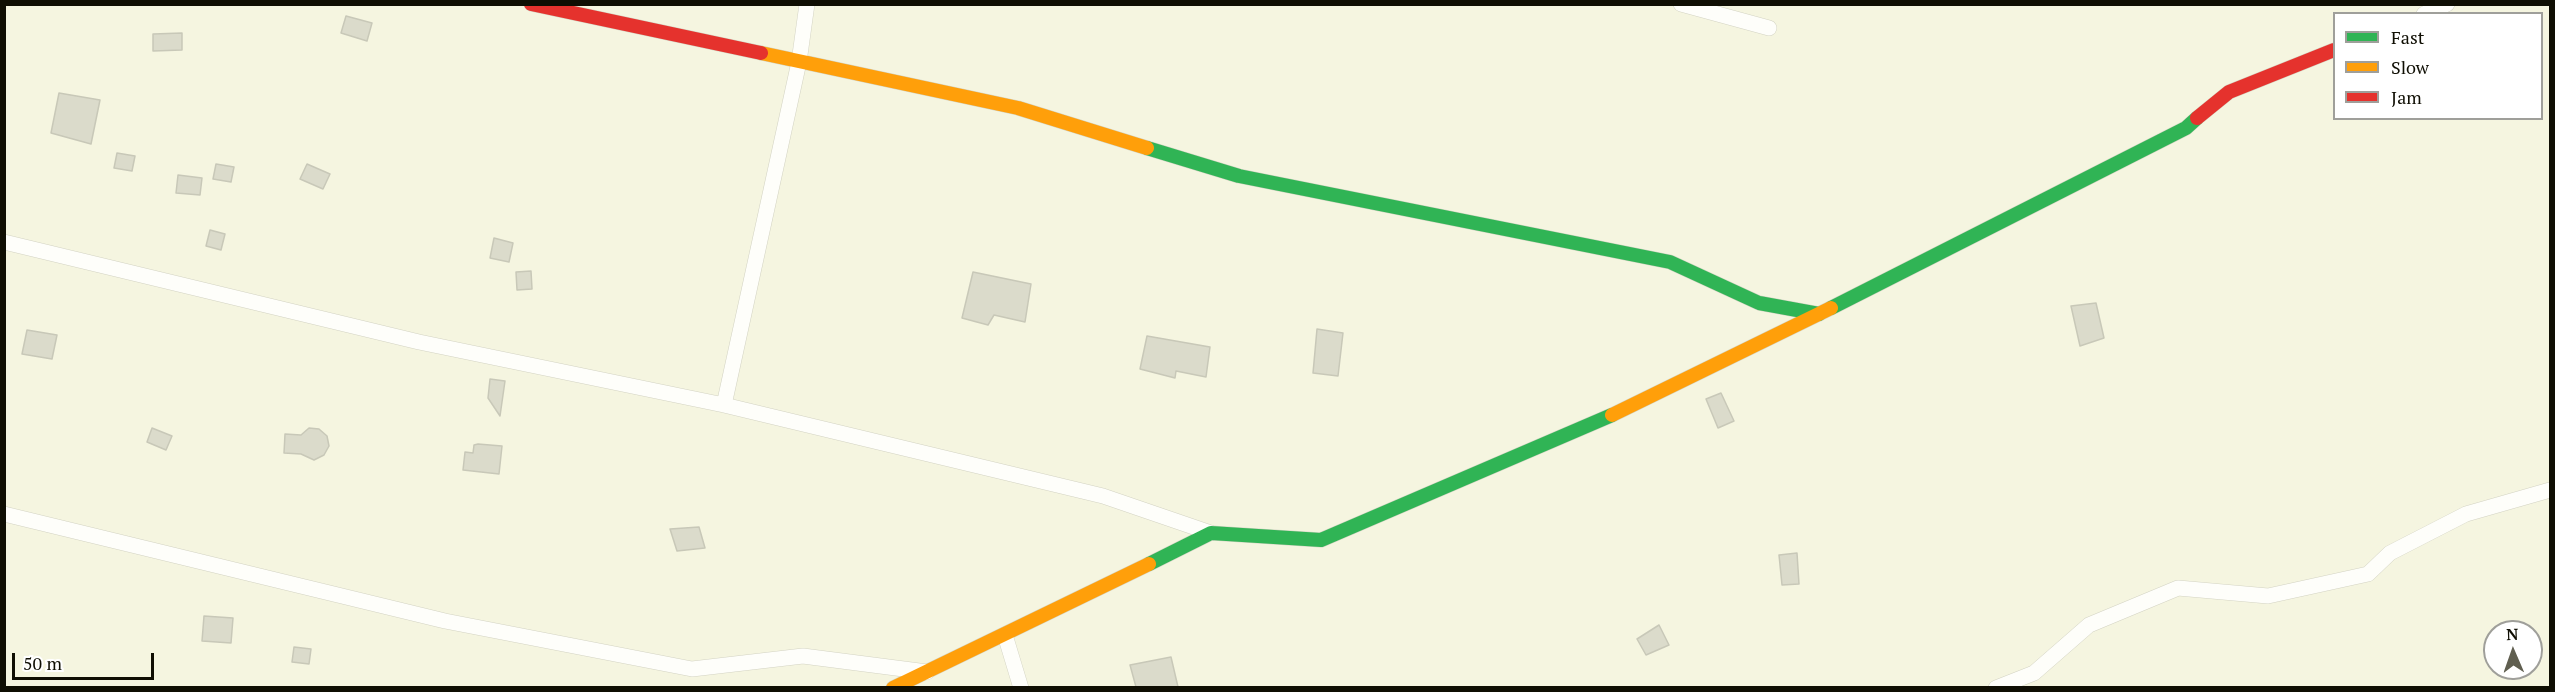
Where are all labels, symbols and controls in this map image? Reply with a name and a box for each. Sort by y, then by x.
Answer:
legend [2333,12,2543,120]
text: Fast [2391,25,2424,49]
text: Slow [2391,55,2429,79]
text: Jam [2391,85,2422,109]
north arrow [2483,620,2543,680]
text: N [2506,623,2519,645]
scale bar [15,641,158,679]
text: 50 m [23,651,62,675]

